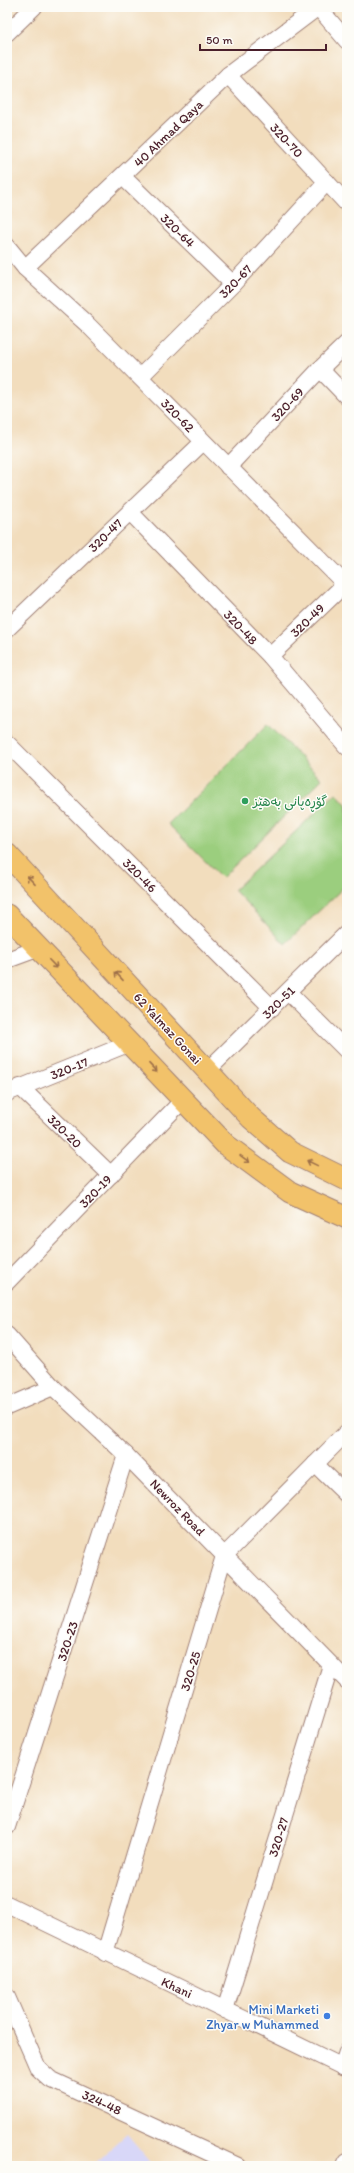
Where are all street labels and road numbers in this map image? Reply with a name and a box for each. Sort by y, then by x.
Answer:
street label: 40 Ahmad Qaya [131,97,206,170]
street label: 320-70 [267,120,306,161]
street label: 320-64 [157,210,198,250]
street label: 320-67 [216,261,255,301]
street label: 320-69 [268,384,307,424]
street label: 320-62 [158,396,198,435]
street label: 320-47 [85,515,126,555]
street label: 320-49 [287,600,328,640]
street label: 320-48 [221,607,261,648]
street label: 320-46 [120,855,160,896]
street label: 320-51 [259,983,298,1022]
street label: 62 Yalmaz Gonai [131,989,205,1067]
street label: 320-17 [48,1054,91,1083]
street label: 320-20 [44,1111,85,1151]
street label: 320-19 [76,1172,115,1211]
street label: Newroz Road [147,1476,208,1539]
street label: 320-23 [54,1619,81,1663]
street label: 320-25 [177,1649,204,1693]
street label: 320-27 [265,1815,292,1859]
street label: Khani [159,1974,195,2001]
street label: 324-48 [80,2087,124,2118]

